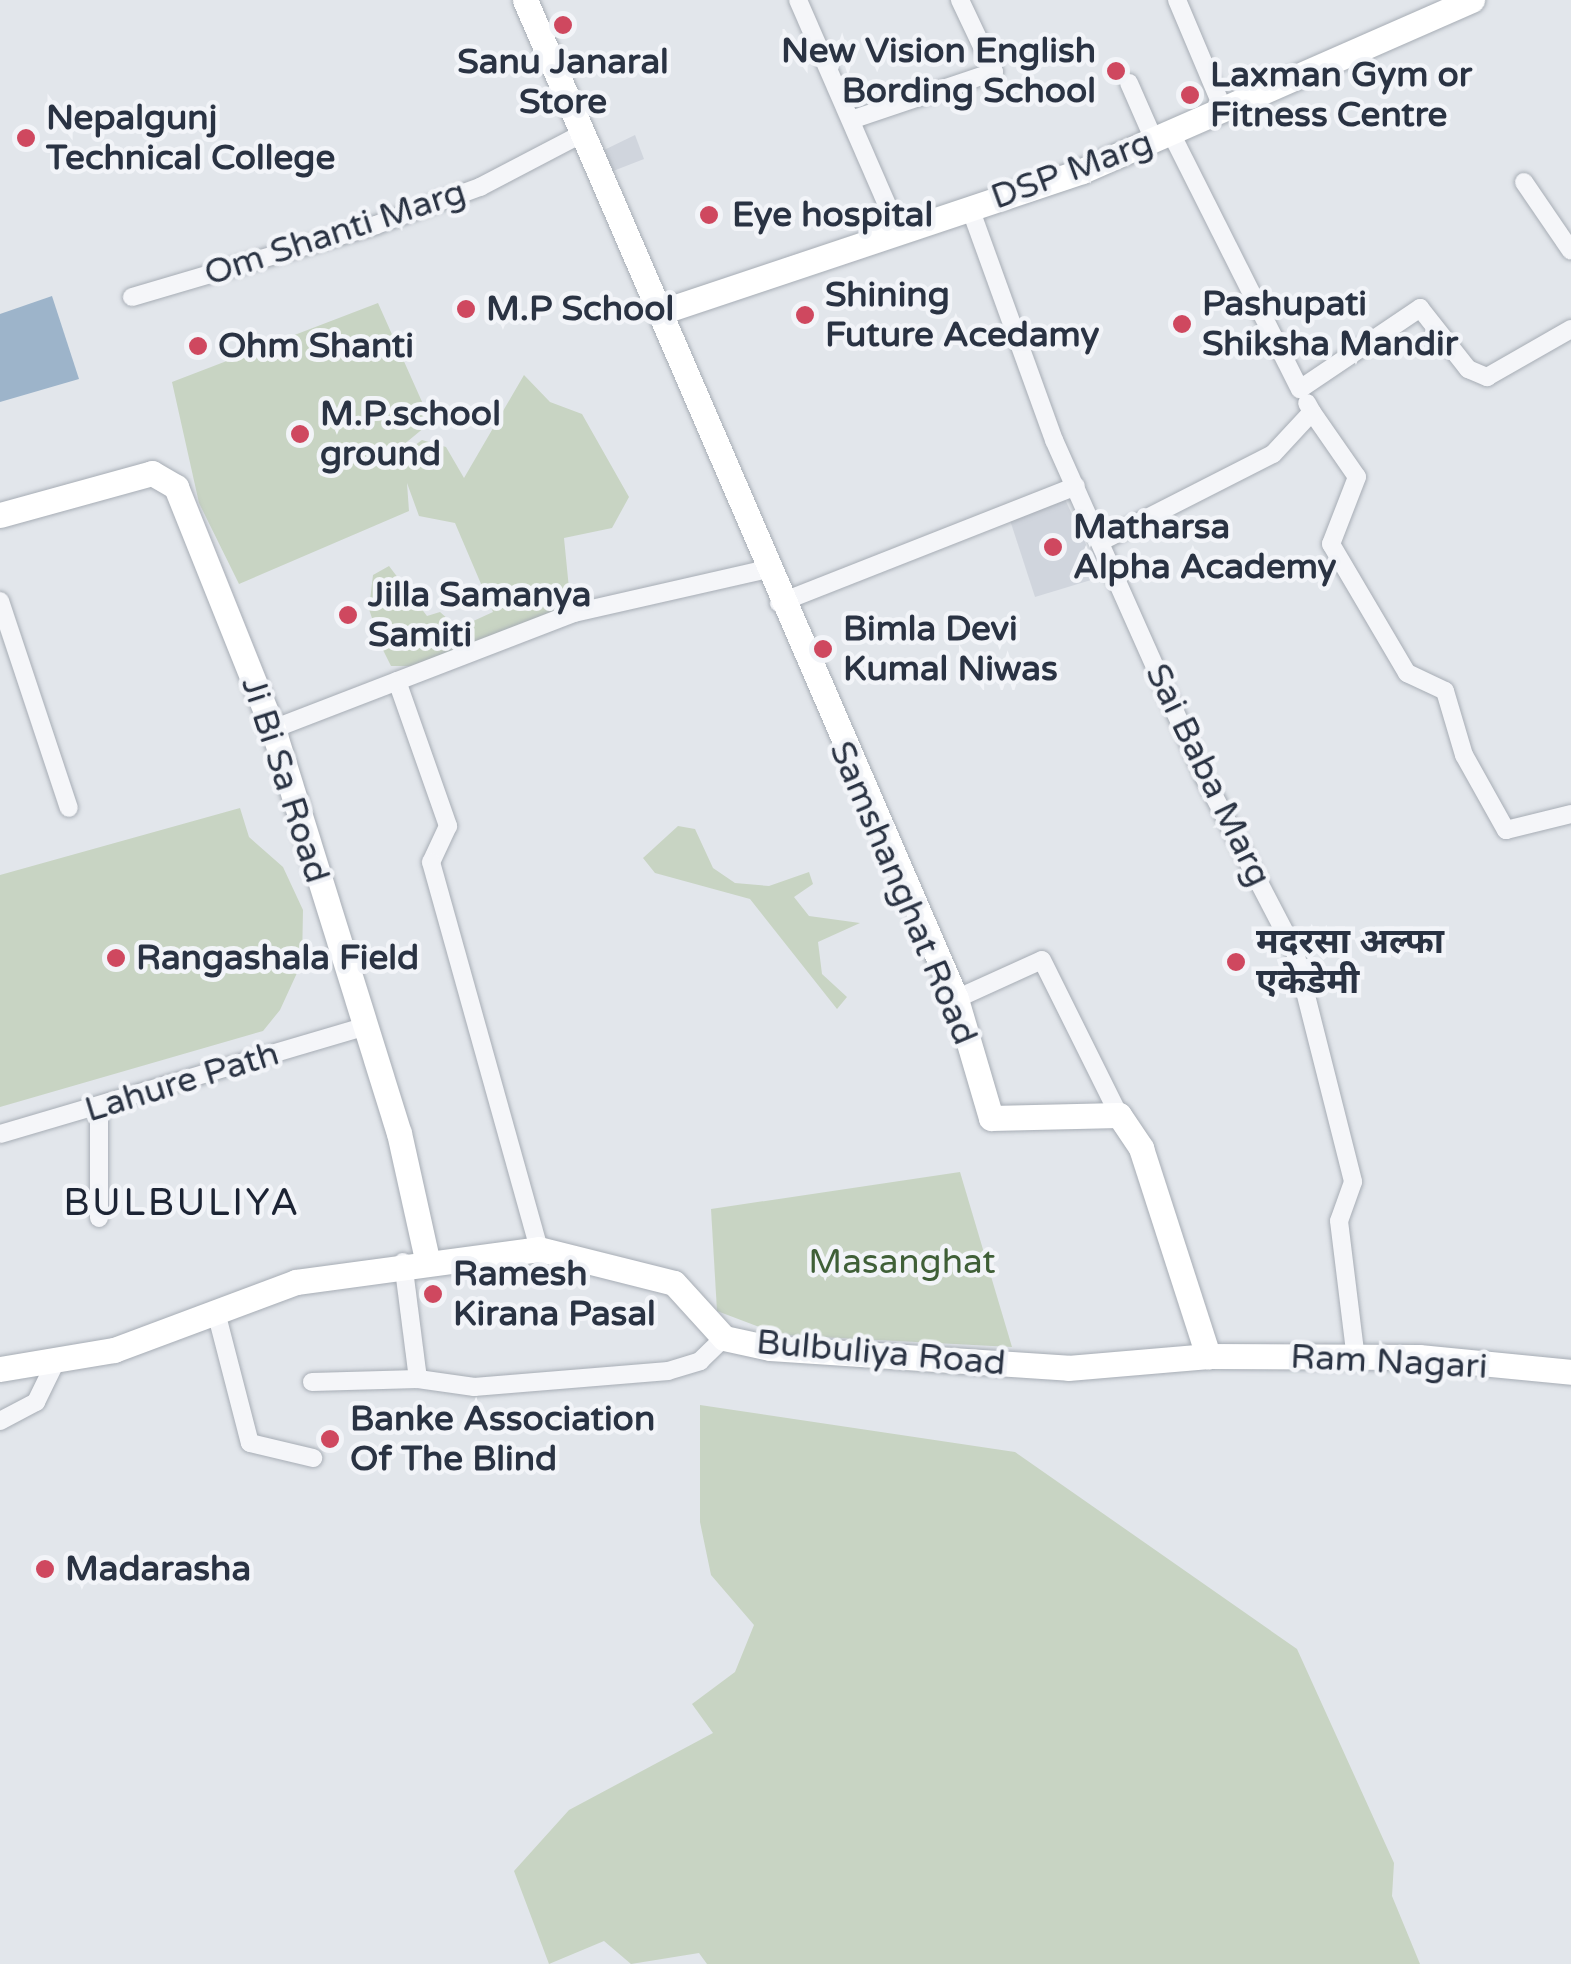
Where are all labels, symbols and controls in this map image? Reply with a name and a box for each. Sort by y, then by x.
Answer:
marker: Sanu Janaral Store [552,14,574,36]
place label: New Vision English Bording School [781,30,1096,112]
place label: Sanu Janaral Store [457,41,669,123]
place label: Laxman Gym or Fitness Centre [1210,54,1472,136]
marker: New Vision English Bording School [1105,60,1127,82]
marker: Laxman Gym or Fitness Centre [1179,84,1201,106]
place label: Nepalgunj Technical College [46,97,335,179]
street label: DSP Marg [985,121,1159,219]
marker: Nepalgunj Technical College [15,127,37,149]
street label: Om Shanti Marg [199,171,471,295]
place label: Eye hospital [732,194,933,236]
marker: Eye hospital [696,202,722,228]
place label: Shining Future Acedamy [825,274,1099,356]
place label: Pashupati Shiksha Mandir [1202,283,1458,365]
place label: M.P School [486,288,674,330]
marker: M.P School [455,298,477,320]
marker: Shining Future Acedamy [794,304,816,326]
marker: Pashupati Shiksha Mandir [1171,313,1193,335]
place label: Ohm Shanti [218,325,414,367]
marker: Ohm Shanti [187,335,209,357]
place label: M.P.school ground [320,393,501,475]
marker: M.P.school ground [289,423,311,445]
place label: Matharsa Alpha Academy [1073,506,1336,588]
marker: Matharsa Alpha Academy [1042,536,1064,558]
place label: Jilla Samanya Samiti [368,574,592,656]
marker: Jilla Samanya Samiti [337,604,359,626]
place label: Bimla Devi Kumal Niwas [843,608,1058,690]
marker: Bimla Devi Kumal Niwas [812,638,834,660]
street label: Sai Baba Marg [1136,657,1280,893]
street label: Ji Bi Sa Road [232,672,338,888]
street label: Samshanghat Road [820,735,986,1051]
place label: मदरसा अल्फा एकेडेमी [1256,921,1444,1003]
place label: Rangashala Field [136,937,419,979]
marker: Rangashala Field [105,947,127,969]
marker: मदरसा अल्फा एकेडेमी [1225,951,1247,973]
street label: Lahure Path [80,1033,284,1131]
district label: BULBULIYA [63,1181,301,1227]
park label: Masanghat [808,1241,996,1283]
place label: Ramesh Kirana Pasal [453,1253,656,1335]
marker: Ramesh Kirana Pasal [422,1283,444,1305]
street label: Bulbuliya Road [755,1321,1007,1385]
street label: Ram Nagari [1289,1336,1489,1388]
place label: Banke Association Of The Blind [350,1398,655,1480]
marker: Banke Association Of The Blind [319,1428,341,1450]
place label: Madarasha [65,1548,251,1590]
marker: Madarasha [34,1558,56,1580]

